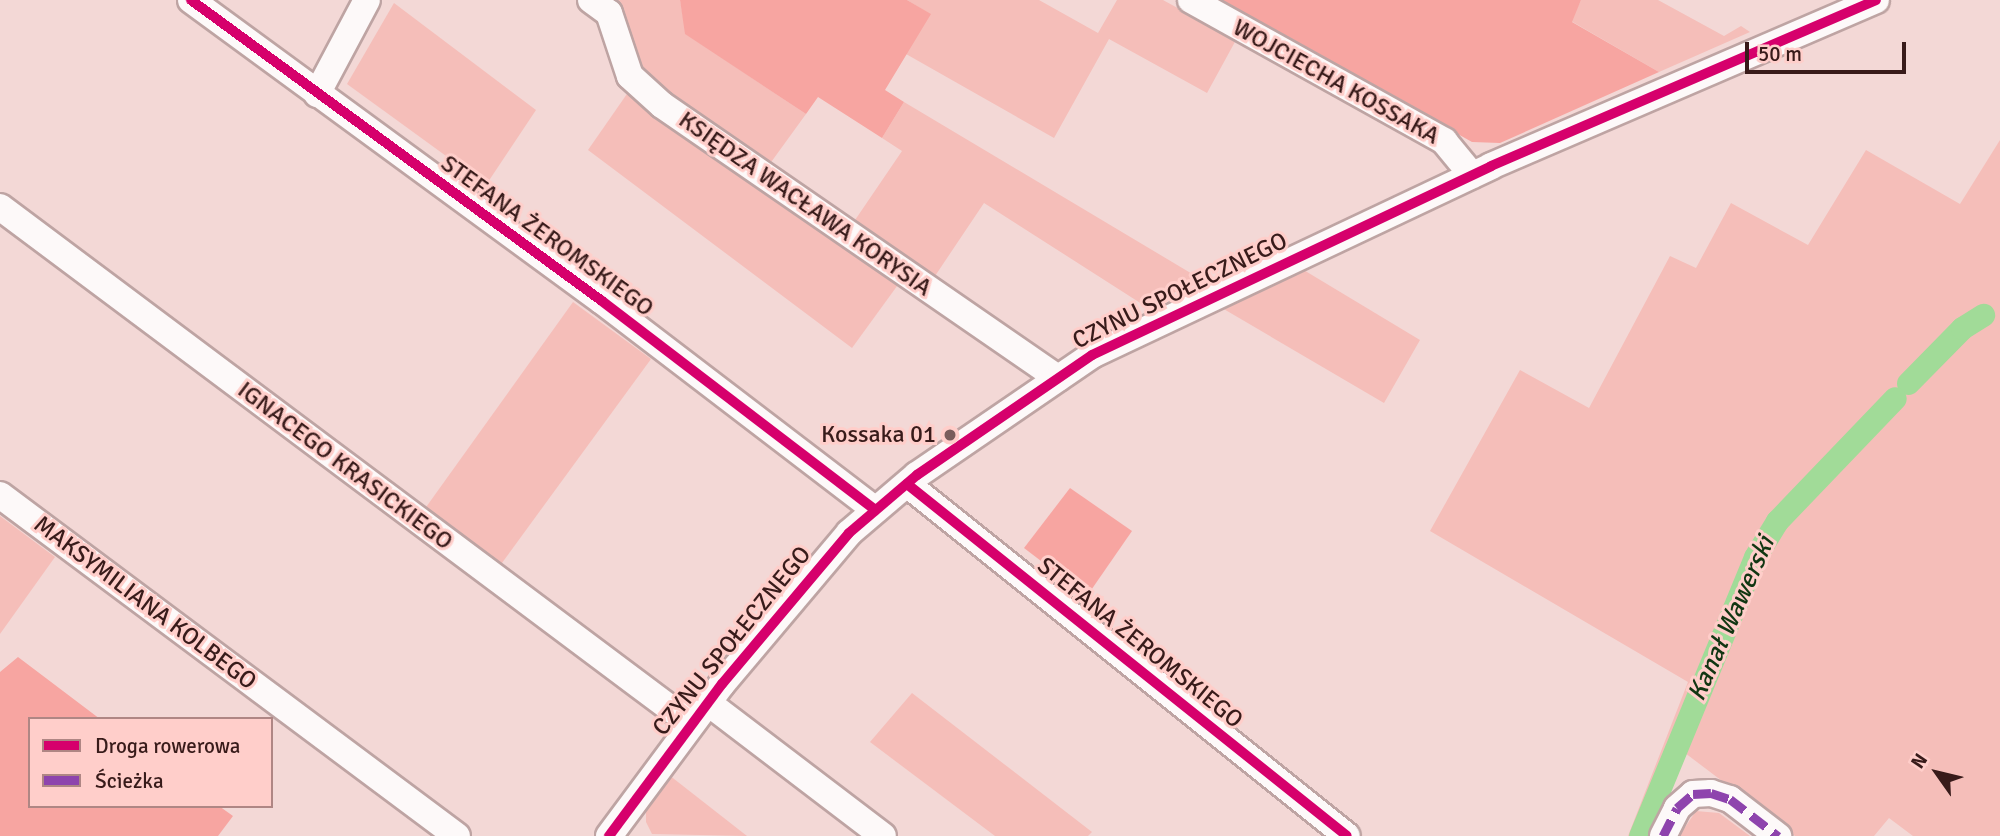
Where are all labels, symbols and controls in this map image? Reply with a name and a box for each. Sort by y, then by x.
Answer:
street label: WOJCIECHA KOSSAKA [1228,13,1444,151]
scale bar [1748,28,1909,72]
text: 50 m [1758,41,1802,67]
street label: KSIĘDZA WACŁAWA KORYSIA [673,106,937,302]
street label: STEFANA ŻEROMSKIEGO [435,149,659,323]
street label: CZYNU SPOŁECZNEGO [1068,227,1292,355]
street label: IGNACEGO KRASICKIEGO [232,376,458,556]
place label: Kossaka 01 [821,421,936,449]
marker: Kossaka 01 [942,427,958,443]
street label: MAKSYMILIANA KOLBEGO [28,510,262,696]
water label: Kanał Wawerski [1682,532,1782,706]
street label: CZYNU SPOŁECZNEGO [647,541,817,741]
street label: STEFANA ŻEROMSKIEGO [1032,551,1248,735]
legend [28,717,273,808]
text: Droga rowerowa [95,733,240,759]
north arrow [1902,738,1972,808]
text: N [1906,749,1933,773]
text: Ścieżka [95,768,164,794]

